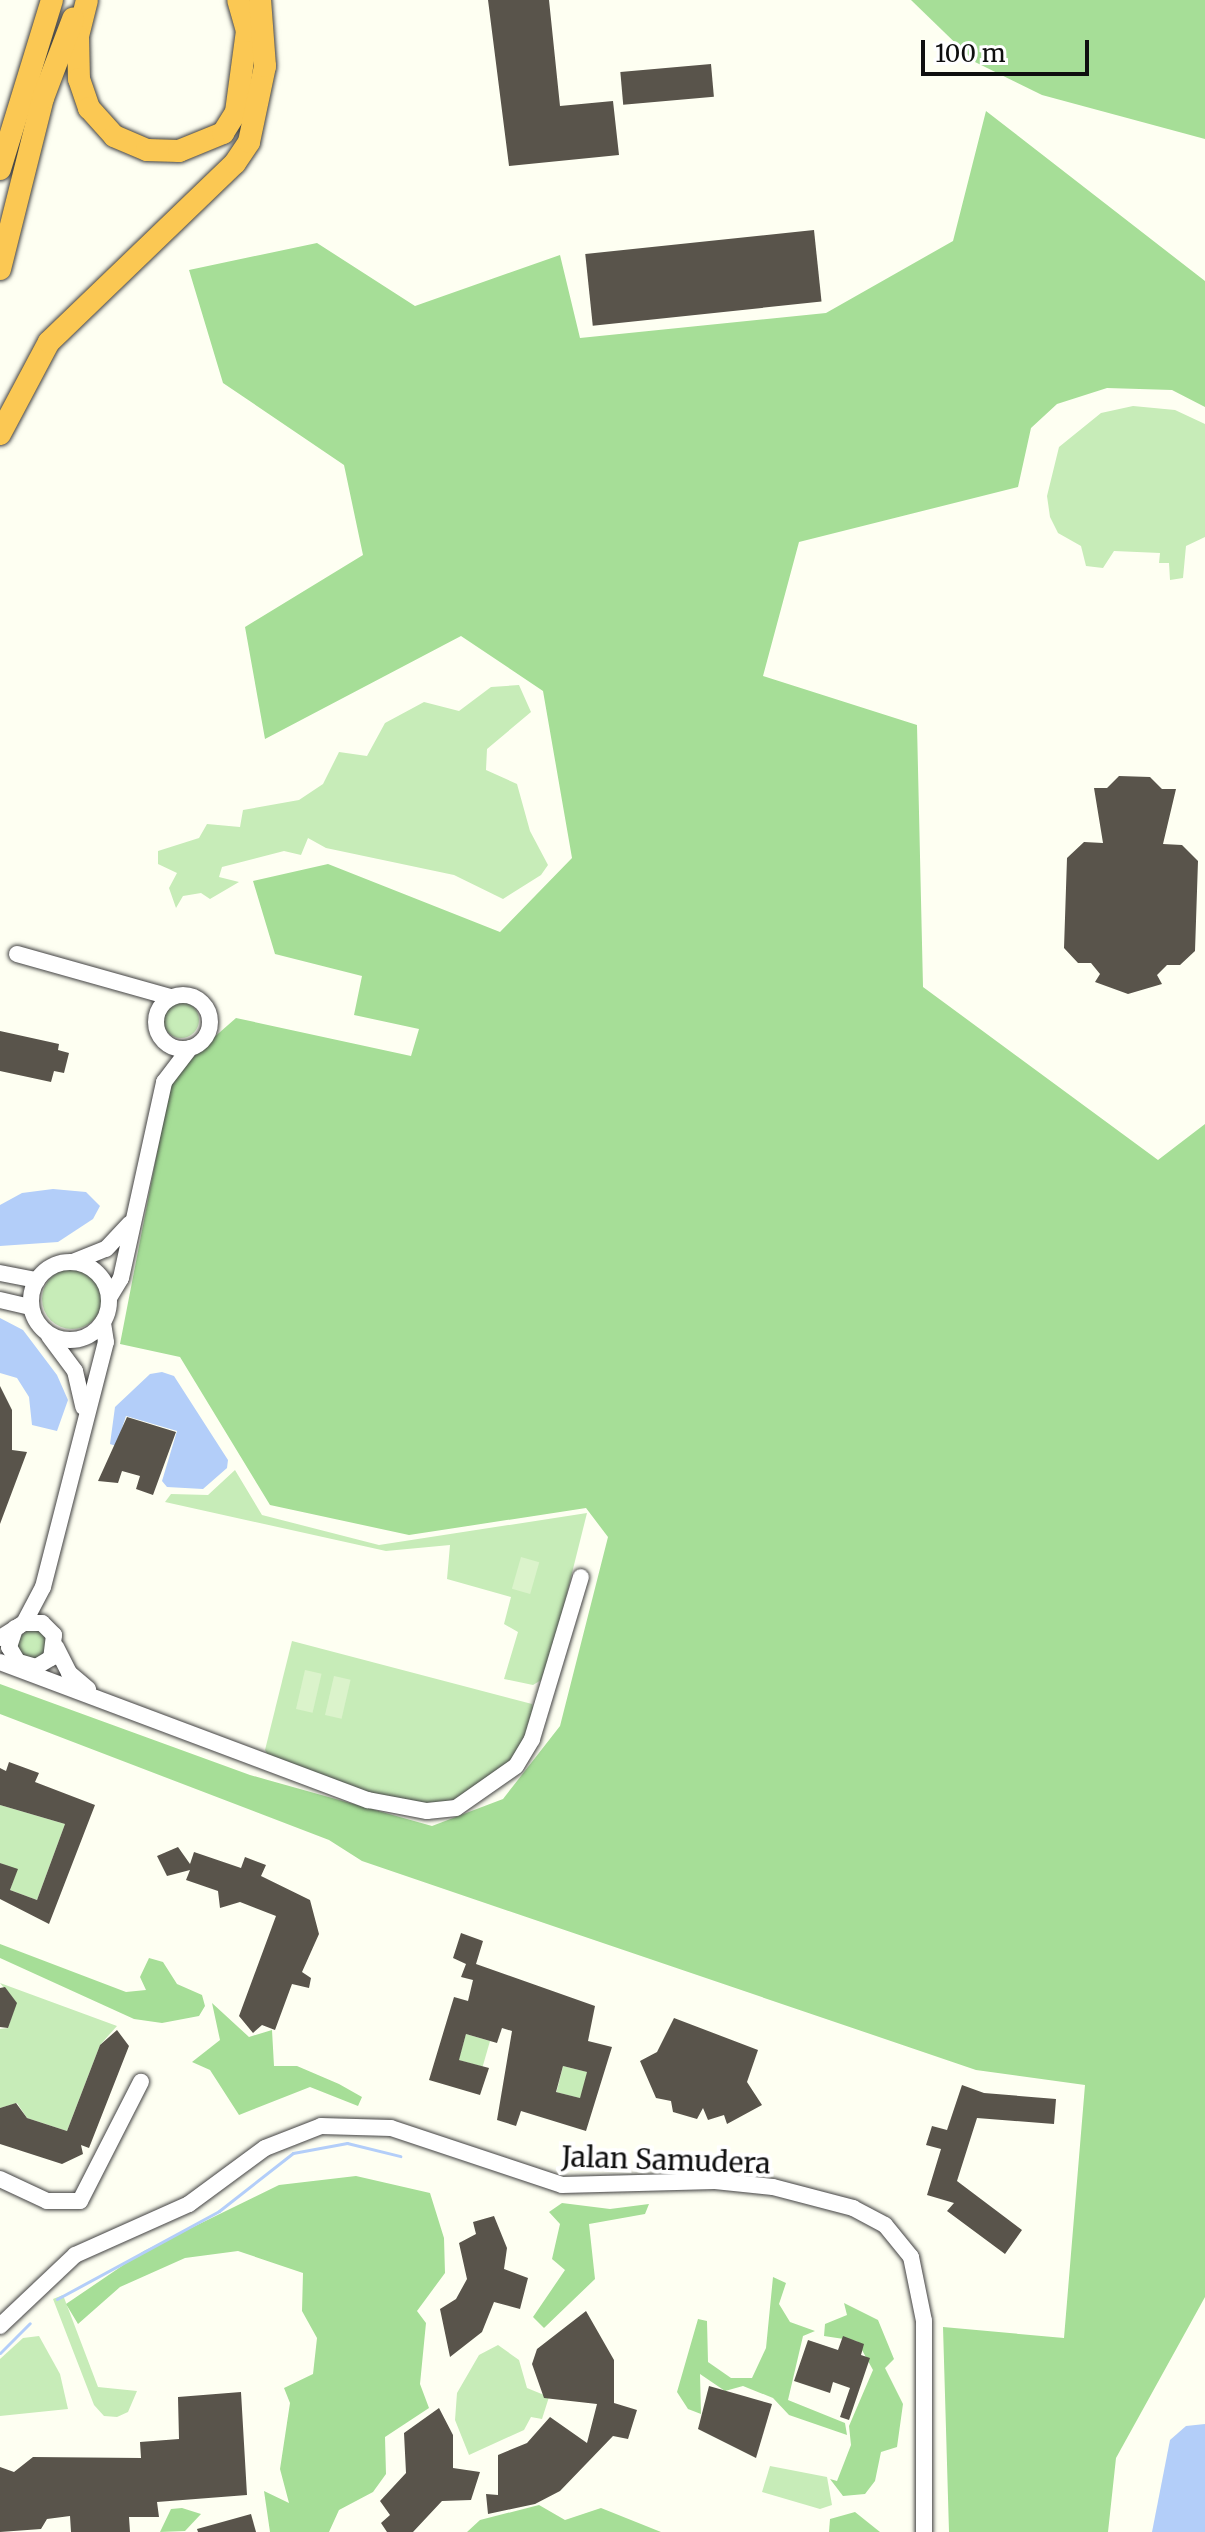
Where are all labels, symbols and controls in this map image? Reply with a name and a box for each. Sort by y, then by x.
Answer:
scale bar [925,24,1093,74]
text: 100 m [935,38,1005,69]
street label: Jalan Samudera [561,2140,771,2180]

